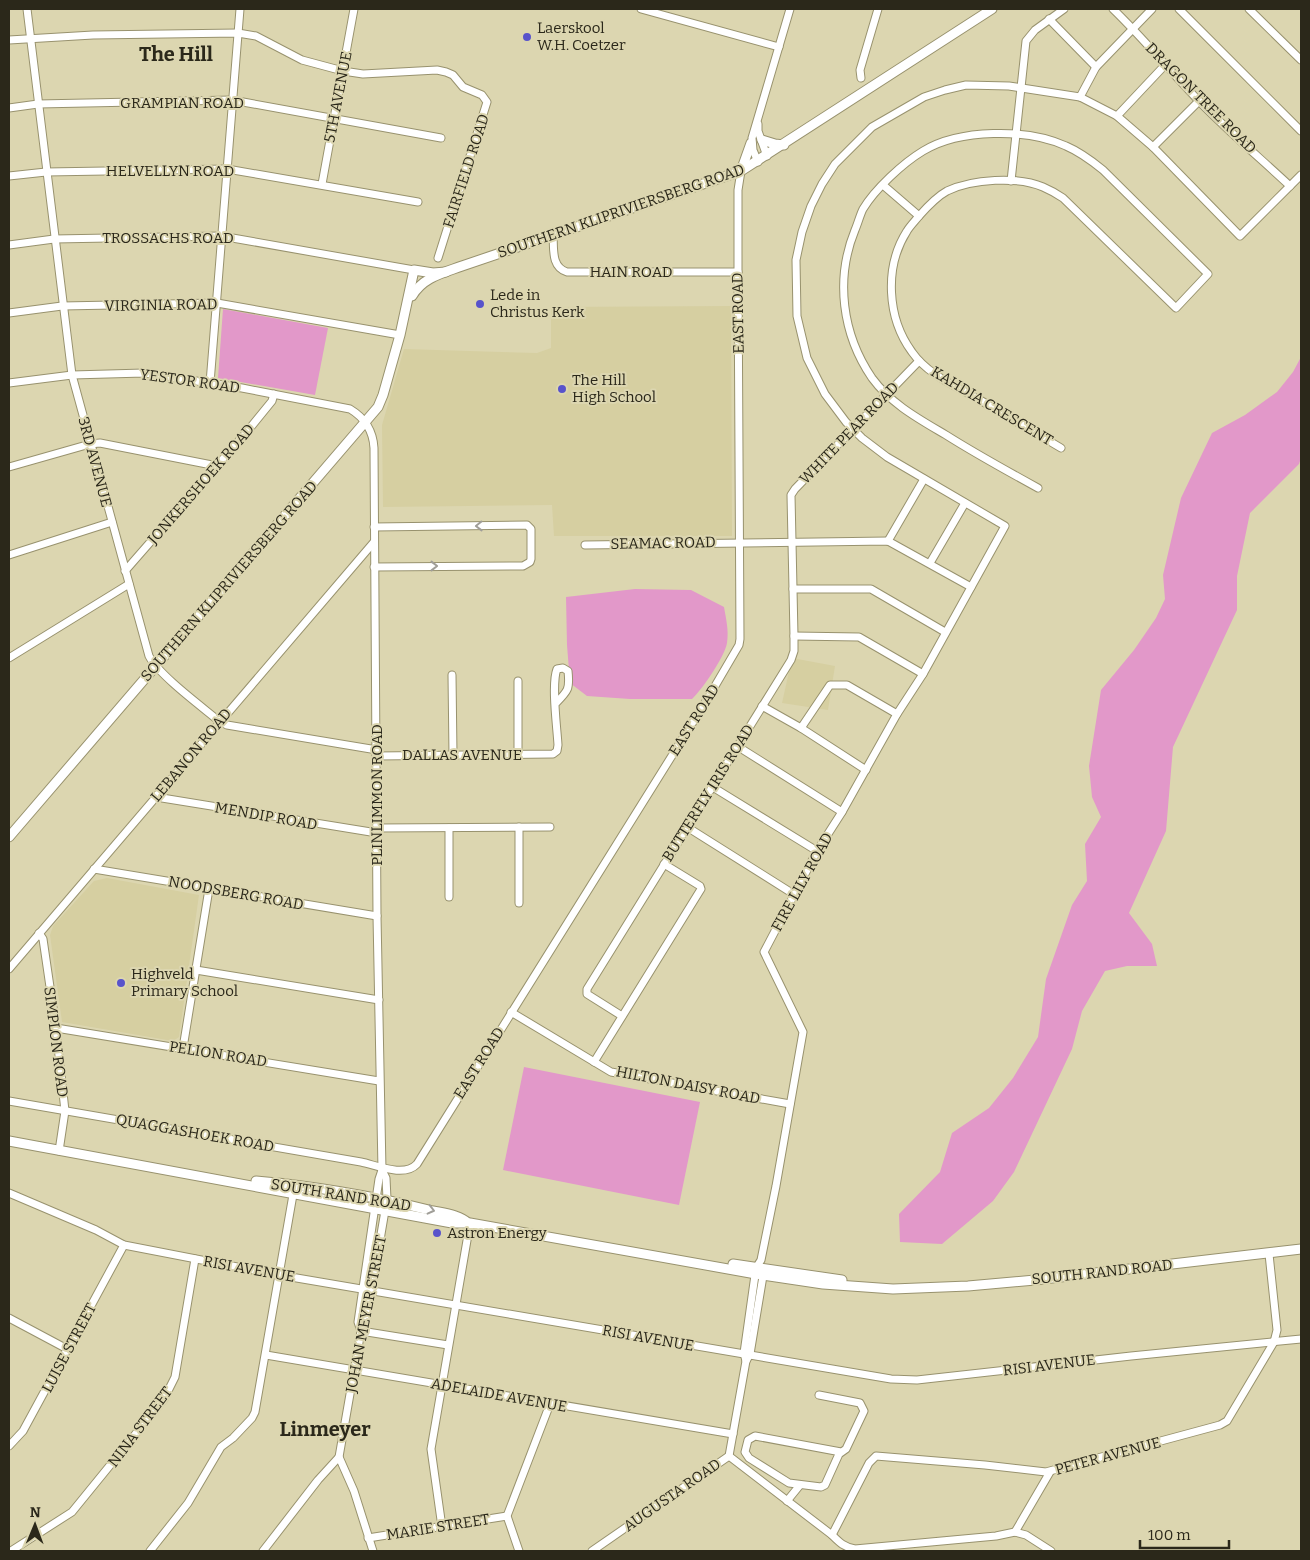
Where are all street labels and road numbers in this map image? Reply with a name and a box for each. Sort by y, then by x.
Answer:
street label: DRAGON TREE ROAD [1142,39,1260,157]
street label: 5TH AVENUE [320,50,356,144]
street label: GRAMPIAN ROAD [120,94,244,112]
street label: FAIRFIELD ROAD [439,112,493,230]
street label: SOUTHERN KLIPRIVIERSBERG ROAD [495,160,747,262]
street label: HELVELLYN ROAD [106,162,234,180]
street label: TROSSACHS ROAD [102,229,234,247]
street label: HAIN ROAD [589,263,673,281]
street label: EAST ROAD [728,272,748,354]
street label: VIRGINIA ROAD [104,295,218,315]
street label: KAHDIA CRESCENT [928,362,1056,450]
street label: YESTOR ROAD [139,365,241,397]
street label: WHITE PEAR ROAD [796,378,902,488]
street label: 3RD AVENUE [74,415,116,509]
street label: JONKERSHOEK ROAD [143,420,258,549]
street label: SOUTHERN KLIPRIVIERSBERG ROAD [137,477,321,685]
street label: SEAMAC ROAD [610,533,716,553]
street label: EAST ROAD [665,681,723,759]
street label: LEBANON ROAD [147,705,235,805]
street label: BUTTERFLY IRIS ROAD [658,721,758,865]
street label: PLINLIMMON ROAD [368,724,386,866]
street label: DALLAS AVENUE [402,746,522,764]
street label: MENDIP ROAD [213,798,319,834]
street label: FIRE LILY ROAD [767,830,837,934]
street label: NOODSBERG ROAD [167,872,305,914]
street label: SIMPLON ROAD [40,986,72,1098]
street label: EAST ROAD [450,1024,508,1102]
street label: PELION ROAD [168,1037,268,1071]
street label: HILTON DAISY ROAD [614,1062,762,1108]
street label: QUAGGASHOEK ROAD [114,1110,276,1156]
street label: SOUTH RAND ROAD [270,1175,412,1215]
street label: JOHAN MEYER STREET [342,1233,390,1395]
street label: RISI AVENUE [202,1252,296,1286]
street label: SOUTH RAND ROAD [1031,1256,1173,1288]
street label: LUISE STREET [38,1300,100,1396]
street label: RISI AVENUE [601,1321,695,1355]
street label: RISI AVENUE [1002,1350,1096,1380]
street label: ADELAIDE AVENUE [430,1374,568,1416]
street label: NINA STREET [104,1383,176,1471]
street label: PETER AVENUE [1053,1433,1163,1479]
street label: AUGUSTA ROAD [620,1455,724,1535]
street label: MARIE STREET [385,1510,491,1544]

